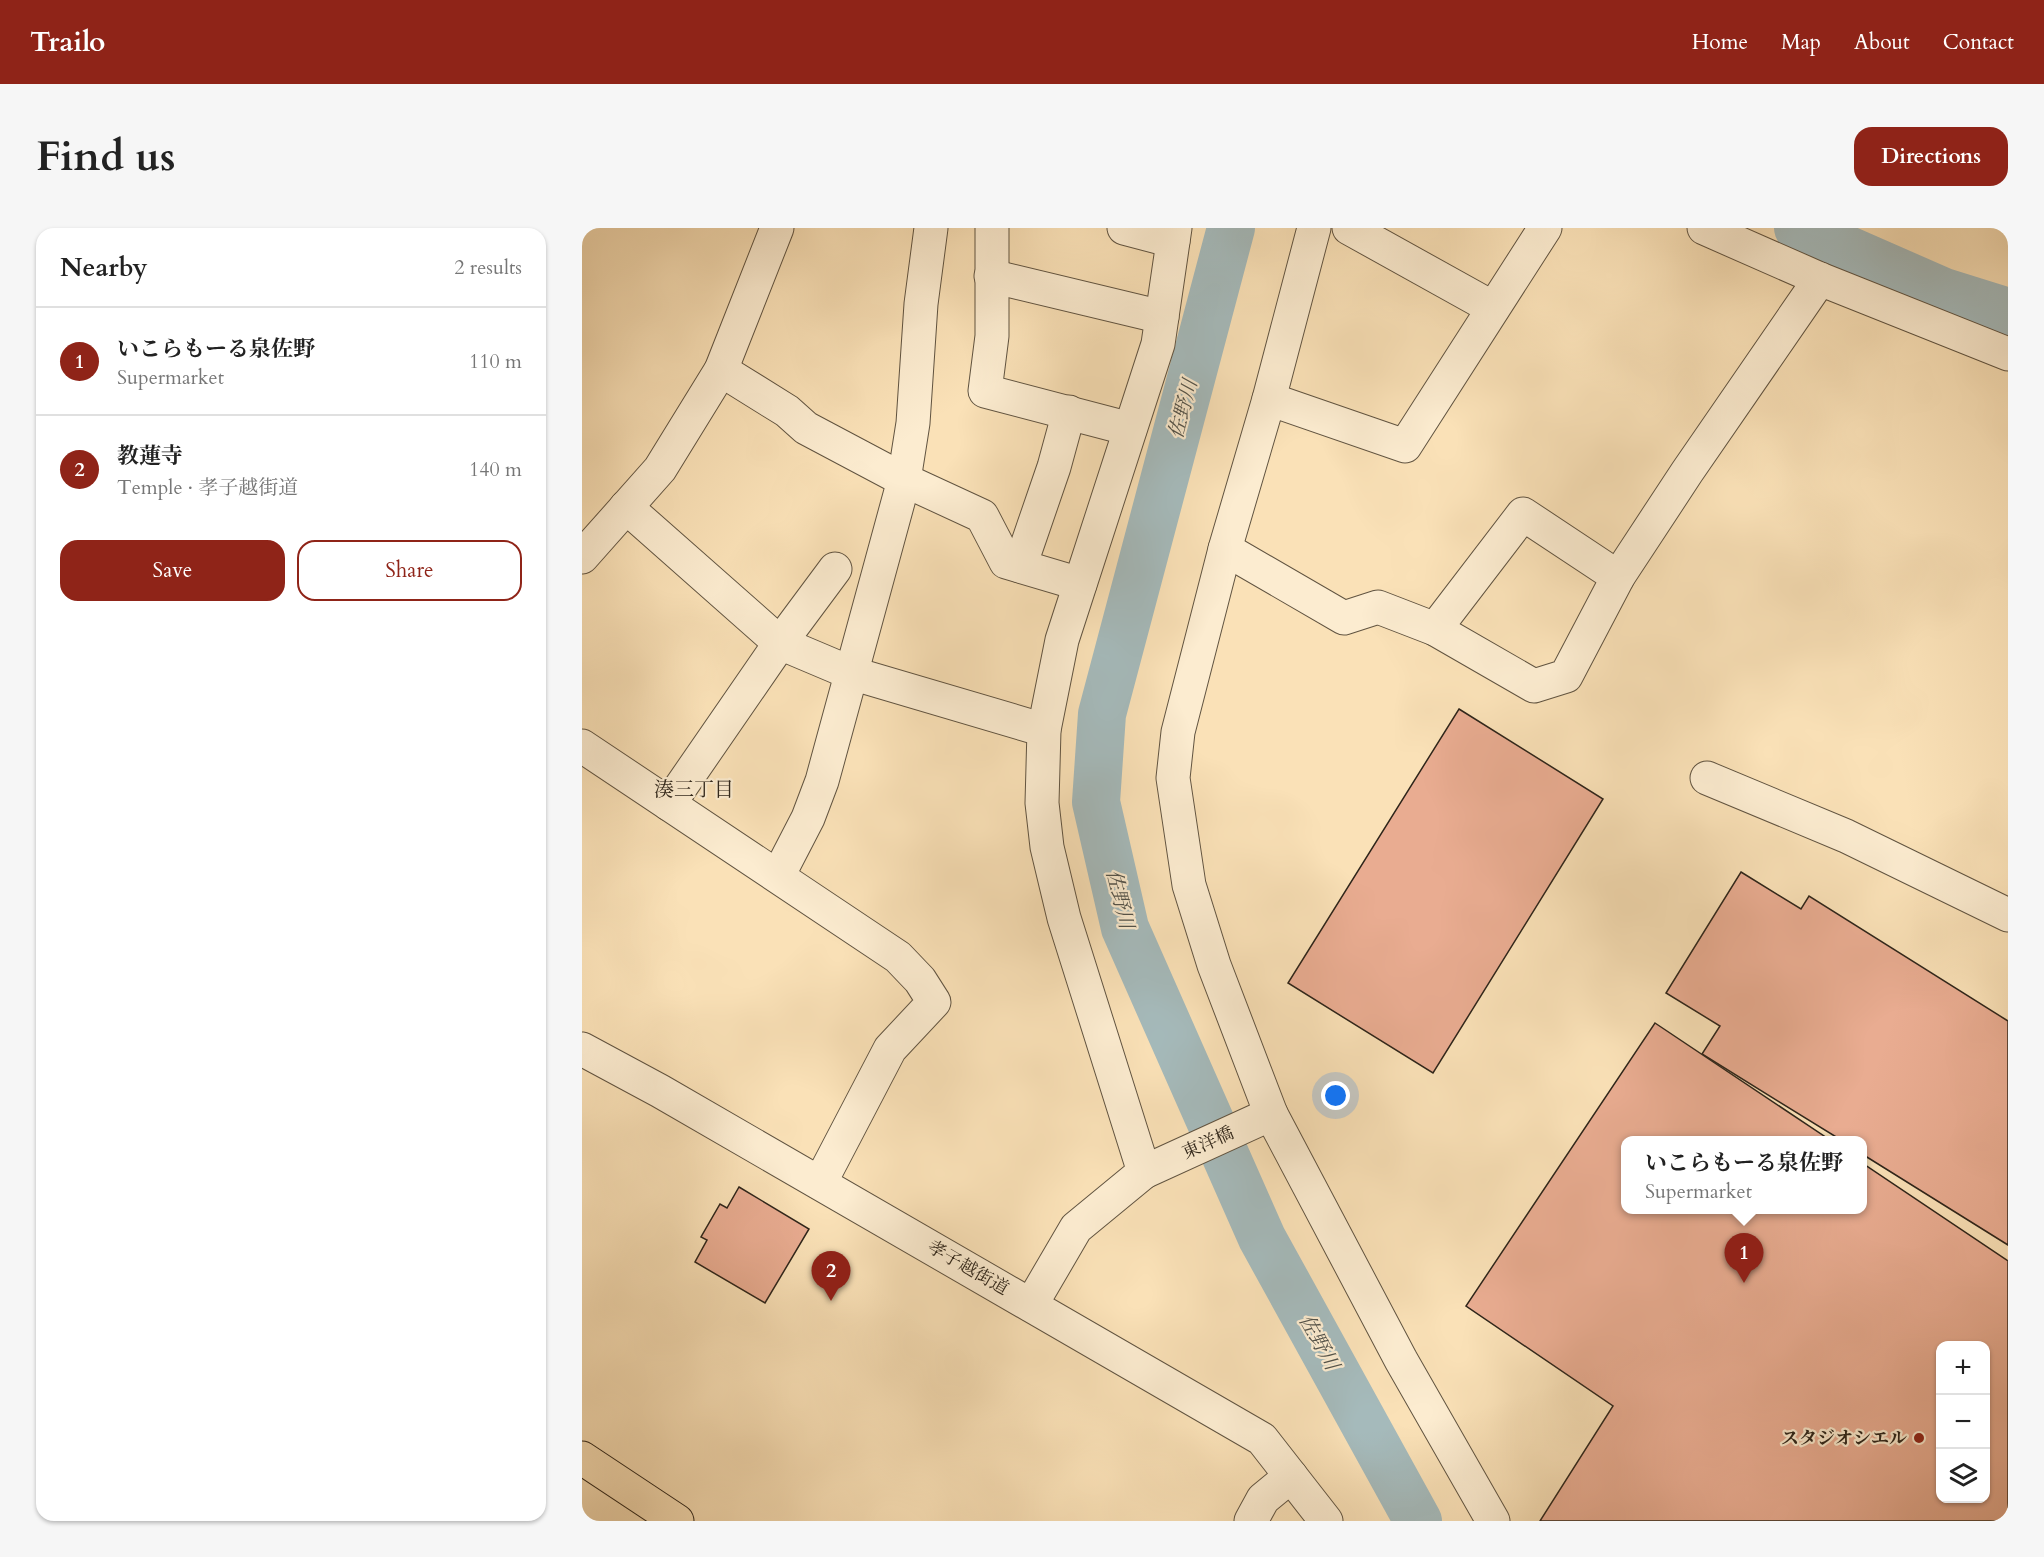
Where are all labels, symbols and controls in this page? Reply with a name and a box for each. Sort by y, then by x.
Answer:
text: Trailo [30,23,105,61]
text: Home [1692,28,1748,57]
text: Map [1781,28,1821,57]
text: About [1854,28,1910,57]
text: Contact [1943,28,2014,57]
button: Directions [1854,127,2008,186]
text: Find us [36,128,176,185]
text: Nearby [60,250,148,285]
text: 2 results [454,254,522,281]
text: いこらもーる泉佐野 [117,334,315,364]
text: 1 [74,348,85,375]
text: 110 m [469,348,522,375]
text: Supermarket [117,364,224,391]
water label: 佐野川 [1162,375,1204,441]
text: 教蓮寺 [117,441,183,471]
text: 2 [74,456,85,483]
text: 140 m [469,456,522,483]
text: Temple · 孝子越街道 [117,474,298,501]
button: Save [60,540,285,601]
button: Share [297,540,522,601]
district label: 湊三丁目 [654,776,734,803]
water label: 佐野川 [1100,867,1141,933]
your location [1321,1081,1350,1110]
street label: 東洋橋 [1178,1121,1238,1165]
popup [1621,1136,1867,1214]
text: いこらもーる泉佐野 [1645,1148,1843,1178]
text: Supermarket [1645,1178,1752,1205]
pin: 1 [1724,1234,1764,1283]
street label: 孝子越街道 [923,1235,1013,1301]
pin: 2 [812,1252,850,1301]
water label: 佐野川 [1293,1309,1346,1377]
map controls [1936,1341,1990,1503]
button: + [1936,1341,1990,1395]
button: − [1936,1395,1990,1449]
place label: スタジオシエル [1781,1426,1907,1451]
marker: スタジオシエル [1912,1431,1926,1445]
button: layers [1936,1449,1990,1503]

